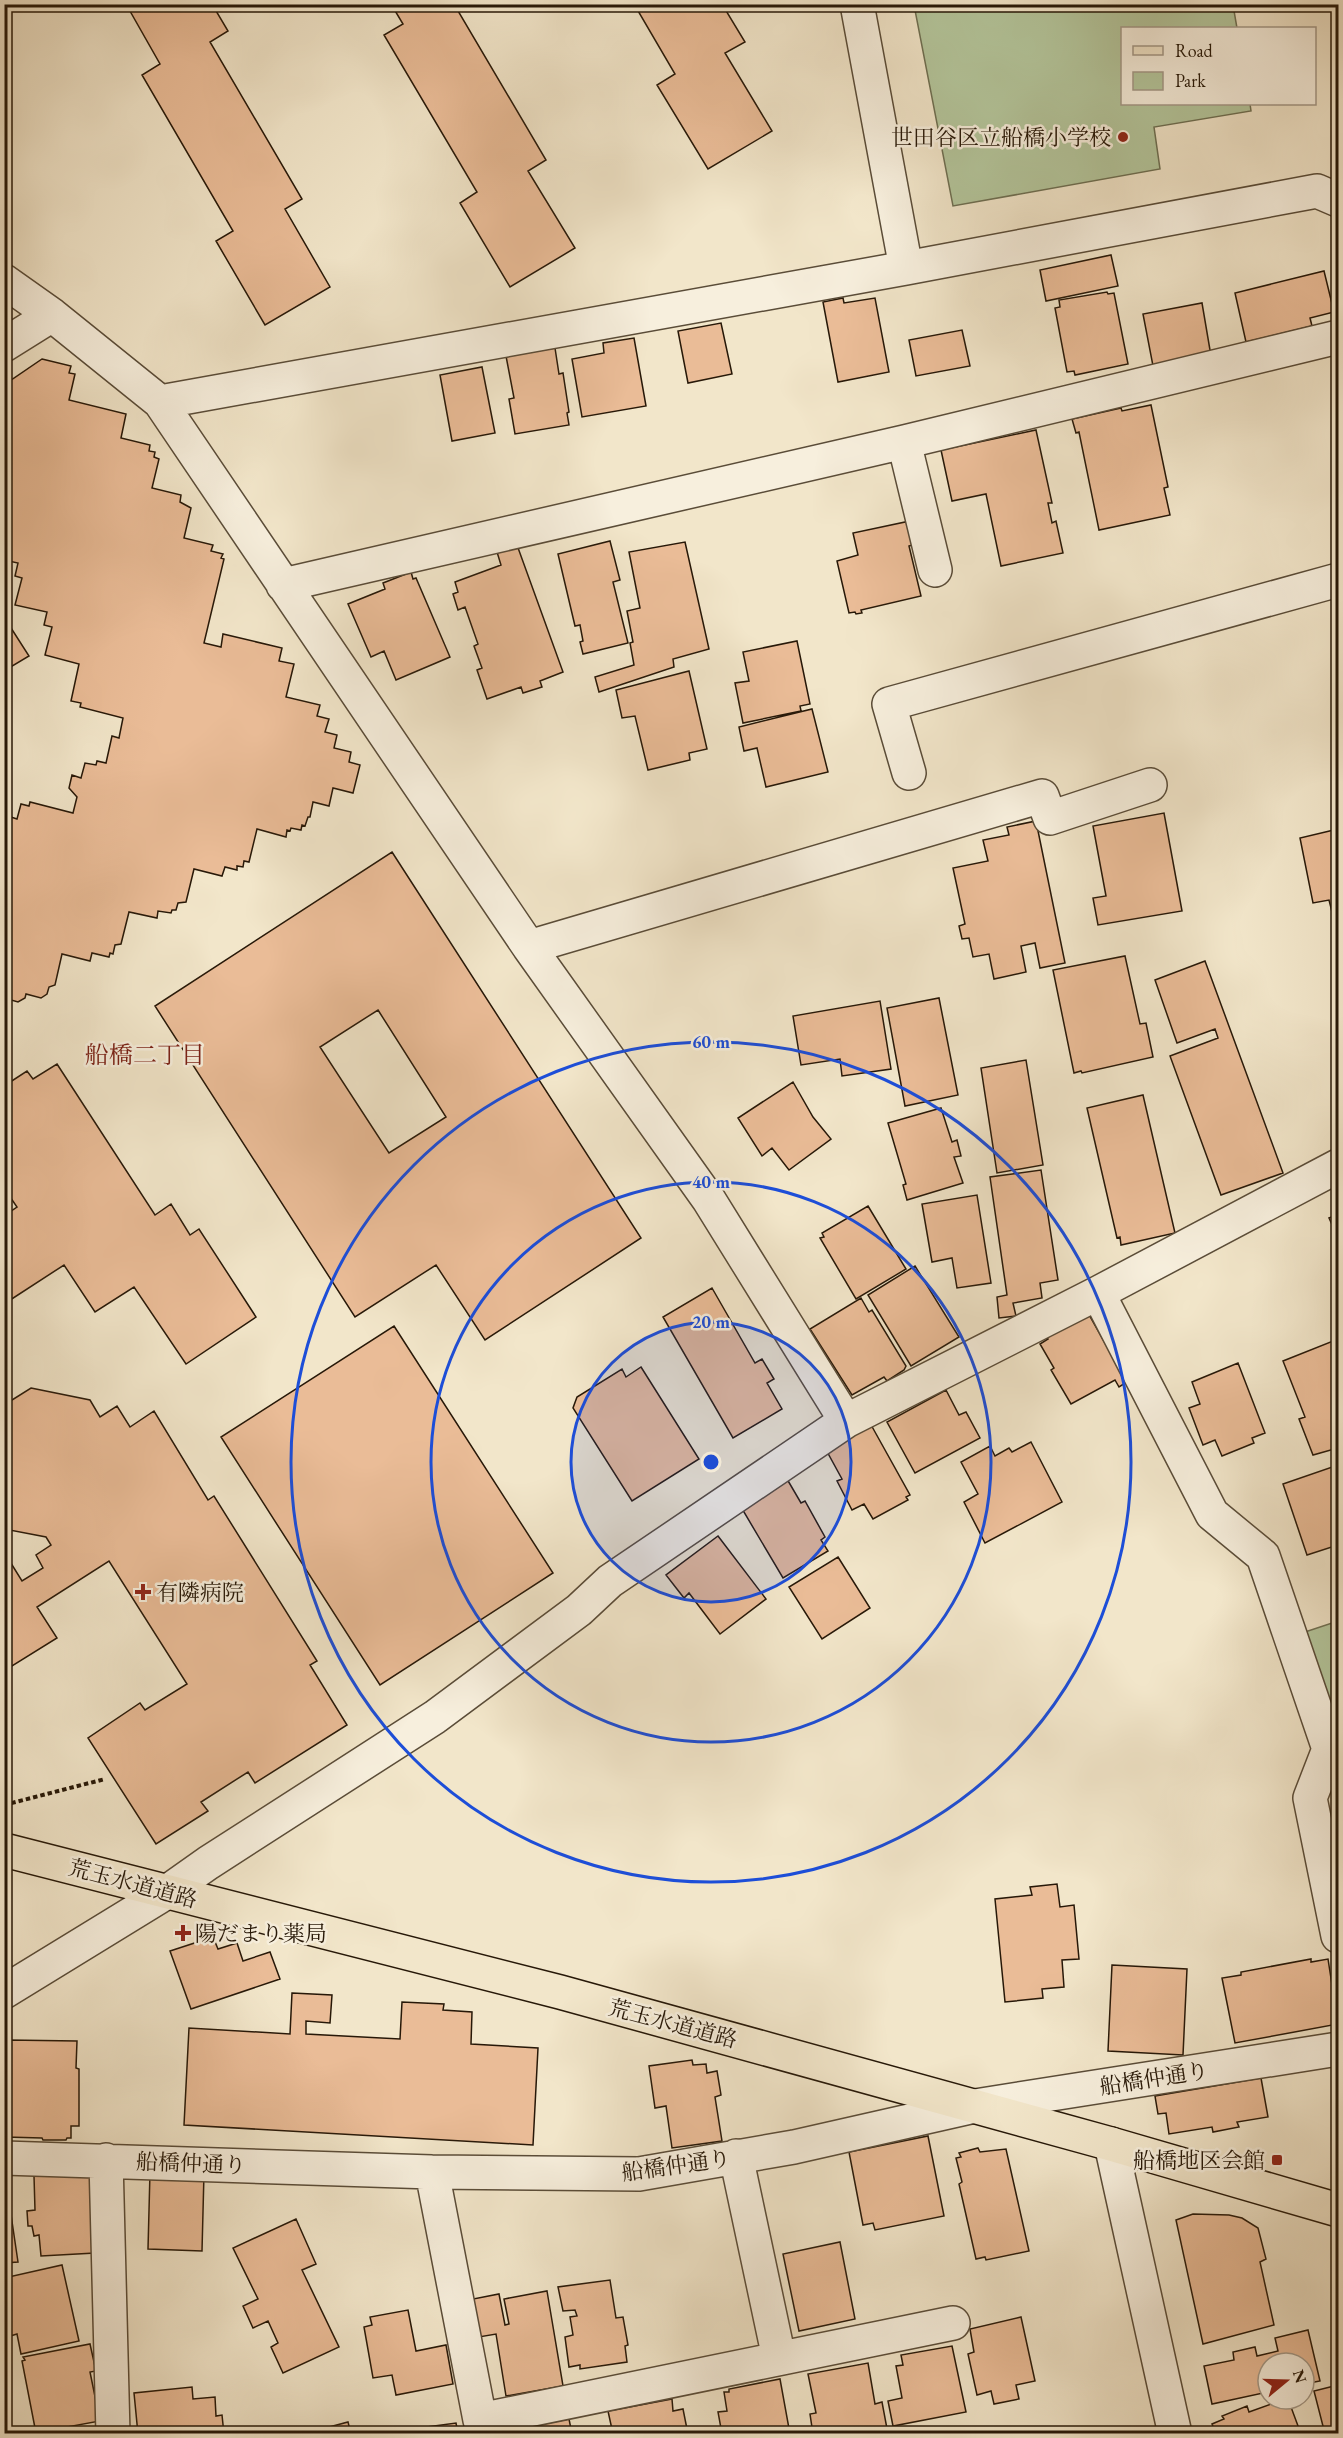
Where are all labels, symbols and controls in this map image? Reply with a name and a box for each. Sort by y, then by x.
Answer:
legend [1121,27,1316,105]
text: Road [1175,39,1214,62]
text: Park [1175,69,1206,92]
place label: 世田谷区立船橋小学校 [891,123,1111,152]
marker: 世田谷区立船橋小学校 [1116,130,1130,144]
text: 60 m [692,1030,730,1053]
district label: 船橋二丁目 [85,1039,205,1070]
text: 40 m [692,1170,730,1193]
text: 20 m [692,1310,730,1333]
centre of rings [701,1452,721,1472]
place label: 有隣病院 [156,1578,244,1607]
marker: 有隣病院 [134,1583,152,1601]
street label: 荒玉水道道路 [65,1852,200,1915]
place label: 陽だまり薬局 [195,1919,327,1948]
marker: 陽だまり薬局 [176,1926,190,1940]
street label: 荒玉水道道路 [605,1992,740,2055]
street label: 船橋仲通り [1097,2056,1211,2101]
street label: 船橋仲通り [620,2143,733,2188]
place label: 船橋地区会館 [1133,2146,1265,2175]
street label: 船橋仲通り [136,2147,246,2180]
marker: 船橋地区会館 [1270,2153,1284,2167]
north arrow [1256,2351,1316,2411]
text: N [1288,2367,1312,2386]

